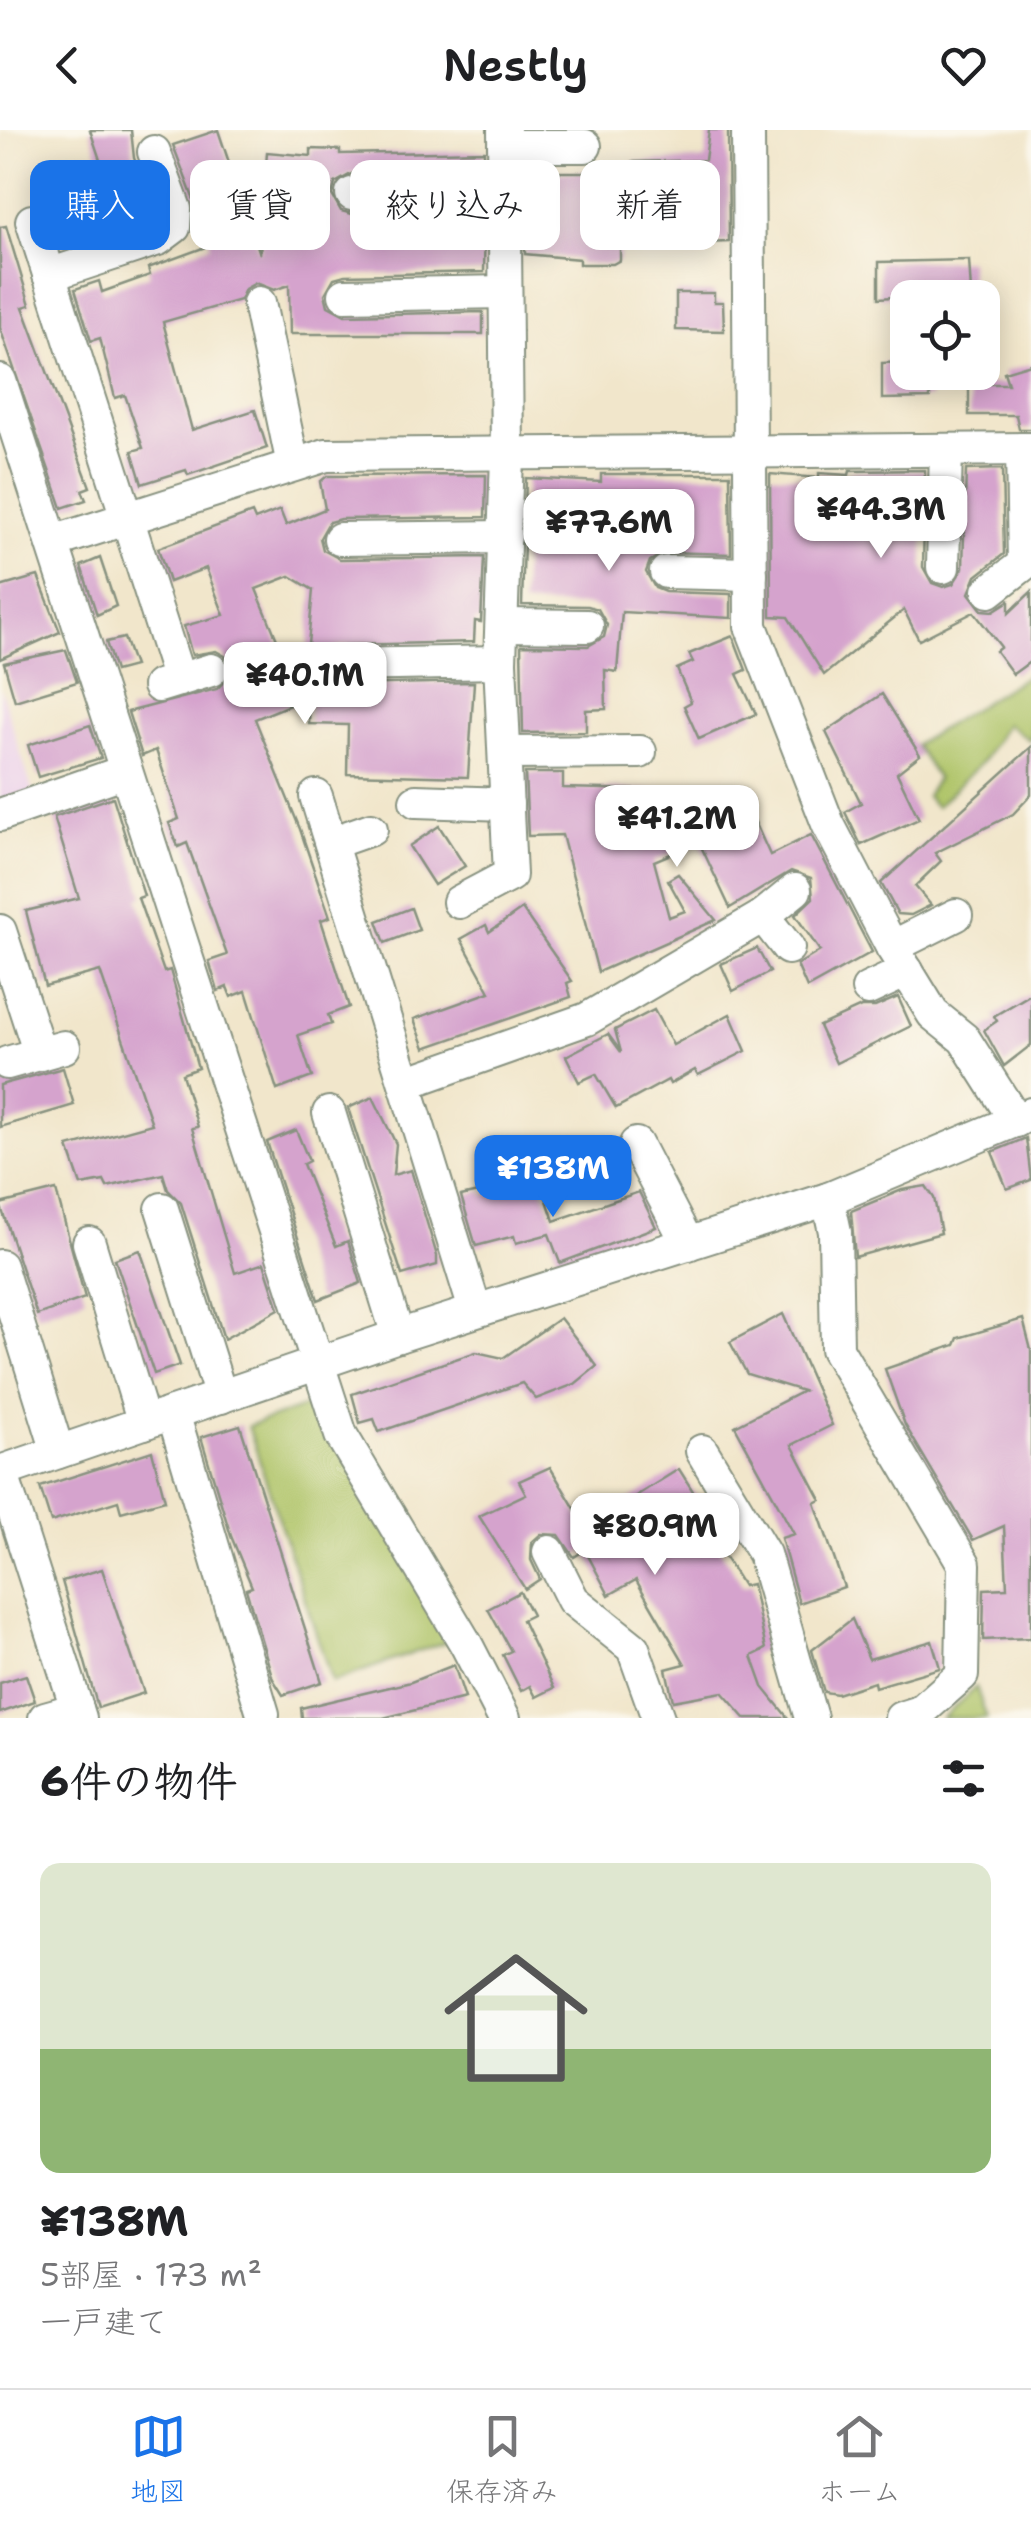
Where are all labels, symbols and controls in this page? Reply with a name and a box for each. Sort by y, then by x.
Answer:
text: Nestly [443,35,588,95]
icon: back [40,38,95,93]
icon: heart [936,38,991,93]
chip: 購入 [30,160,170,250]
chip: 賃貸 [190,160,330,250]
chip: 絞り込み [350,160,560,250]
chip: 新着 [580,160,720,250]
map controls [890,280,1000,390]
button: locate [890,280,1000,390]
pin: ¥44.3M [800,476,962,561]
text: ¥44.3M [816,487,946,530]
pin: ¥77.6M [528,489,690,574]
text: ¥77.6M [545,500,673,543]
pin: ¥40.1M [224,642,386,727]
text: ¥40.1M [246,653,364,696]
pin: ¥41.2M [596,785,758,870]
text: ¥41.2M [617,796,737,839]
pin: ¥138M [483,1135,623,1220]
text: ¥138M [496,1146,610,1189]
pin: ¥80.9M [574,1493,736,1578]
text: ¥80.9M [592,1504,718,1547]
icon: filters [936,1751,991,1806]
text: 6件の物件 [40,1753,237,1809]
icon: home [426,1928,606,2108]
text: ¥138M [40,2193,189,2249]
text: 5部屋 · 173 m² [40,2253,262,2296]
text: 一戸建て [40,2300,168,2343]
tab: 地図 [130,2409,186,2510]
tab: 保存済み [446,2409,558,2510]
tab: ホーム [818,2409,901,2510]

